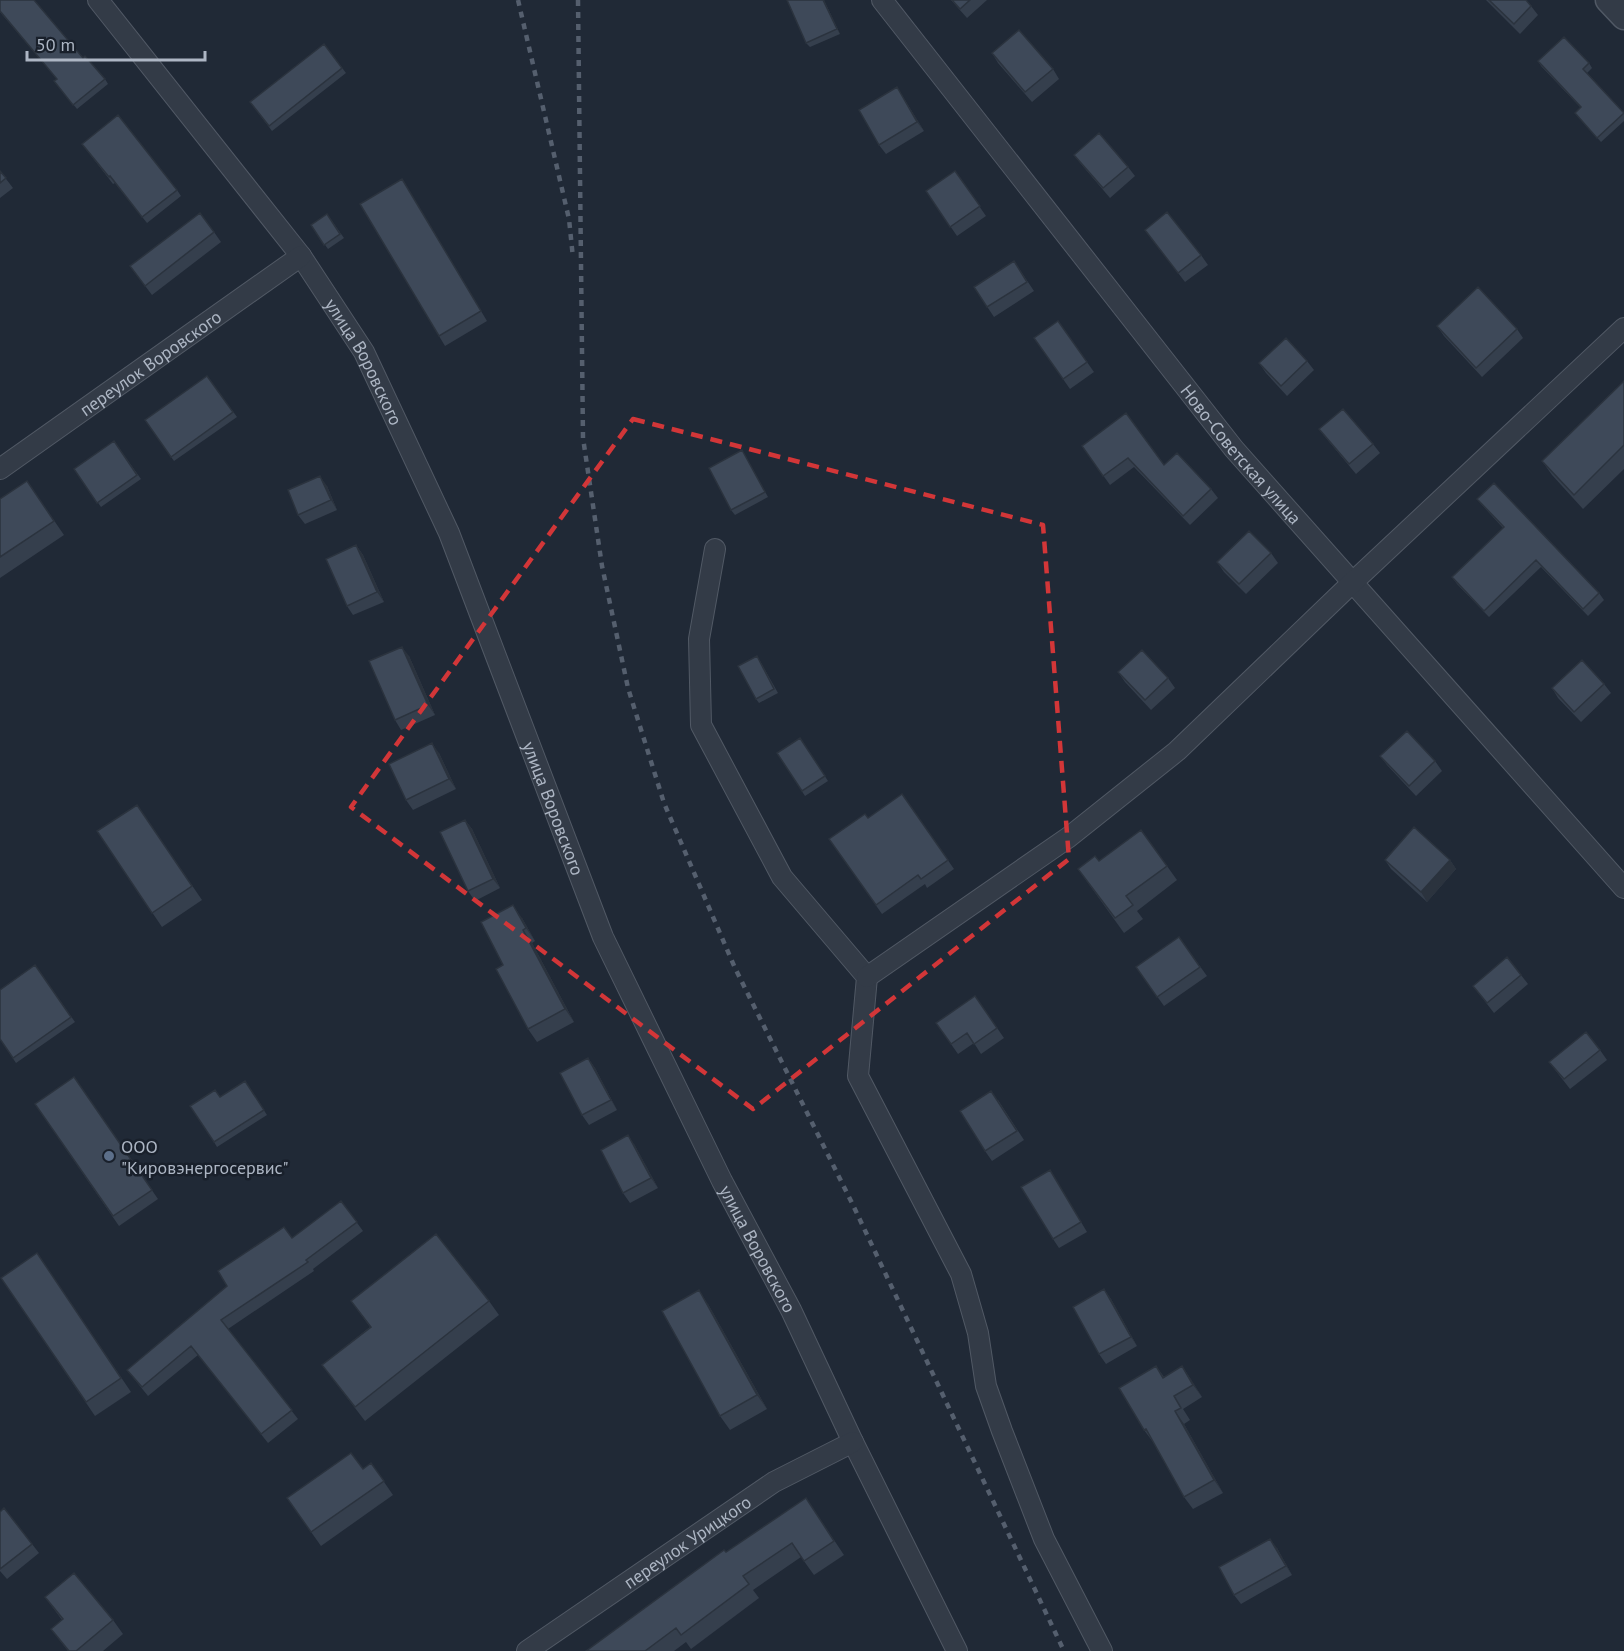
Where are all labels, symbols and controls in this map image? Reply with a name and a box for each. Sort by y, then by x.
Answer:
scale bar [27,24,206,62]
text: 50 m [36,33,75,56]
street label: улица Воровского [320,294,408,429]
street label: переулок Воровского [75,305,226,421]
street label: Ново-Советская улица [1176,379,1307,529]
street label: улица Воровского [518,738,590,878]
place label: ООО "Кировэнергосервис" [121,1135,289,1179]
marker: ООО "Кировэнергосервис" [102,1149,116,1163]
street label: улица Воровского [715,1181,802,1316]
street label: переулок Урицкого [619,1490,755,1593]

